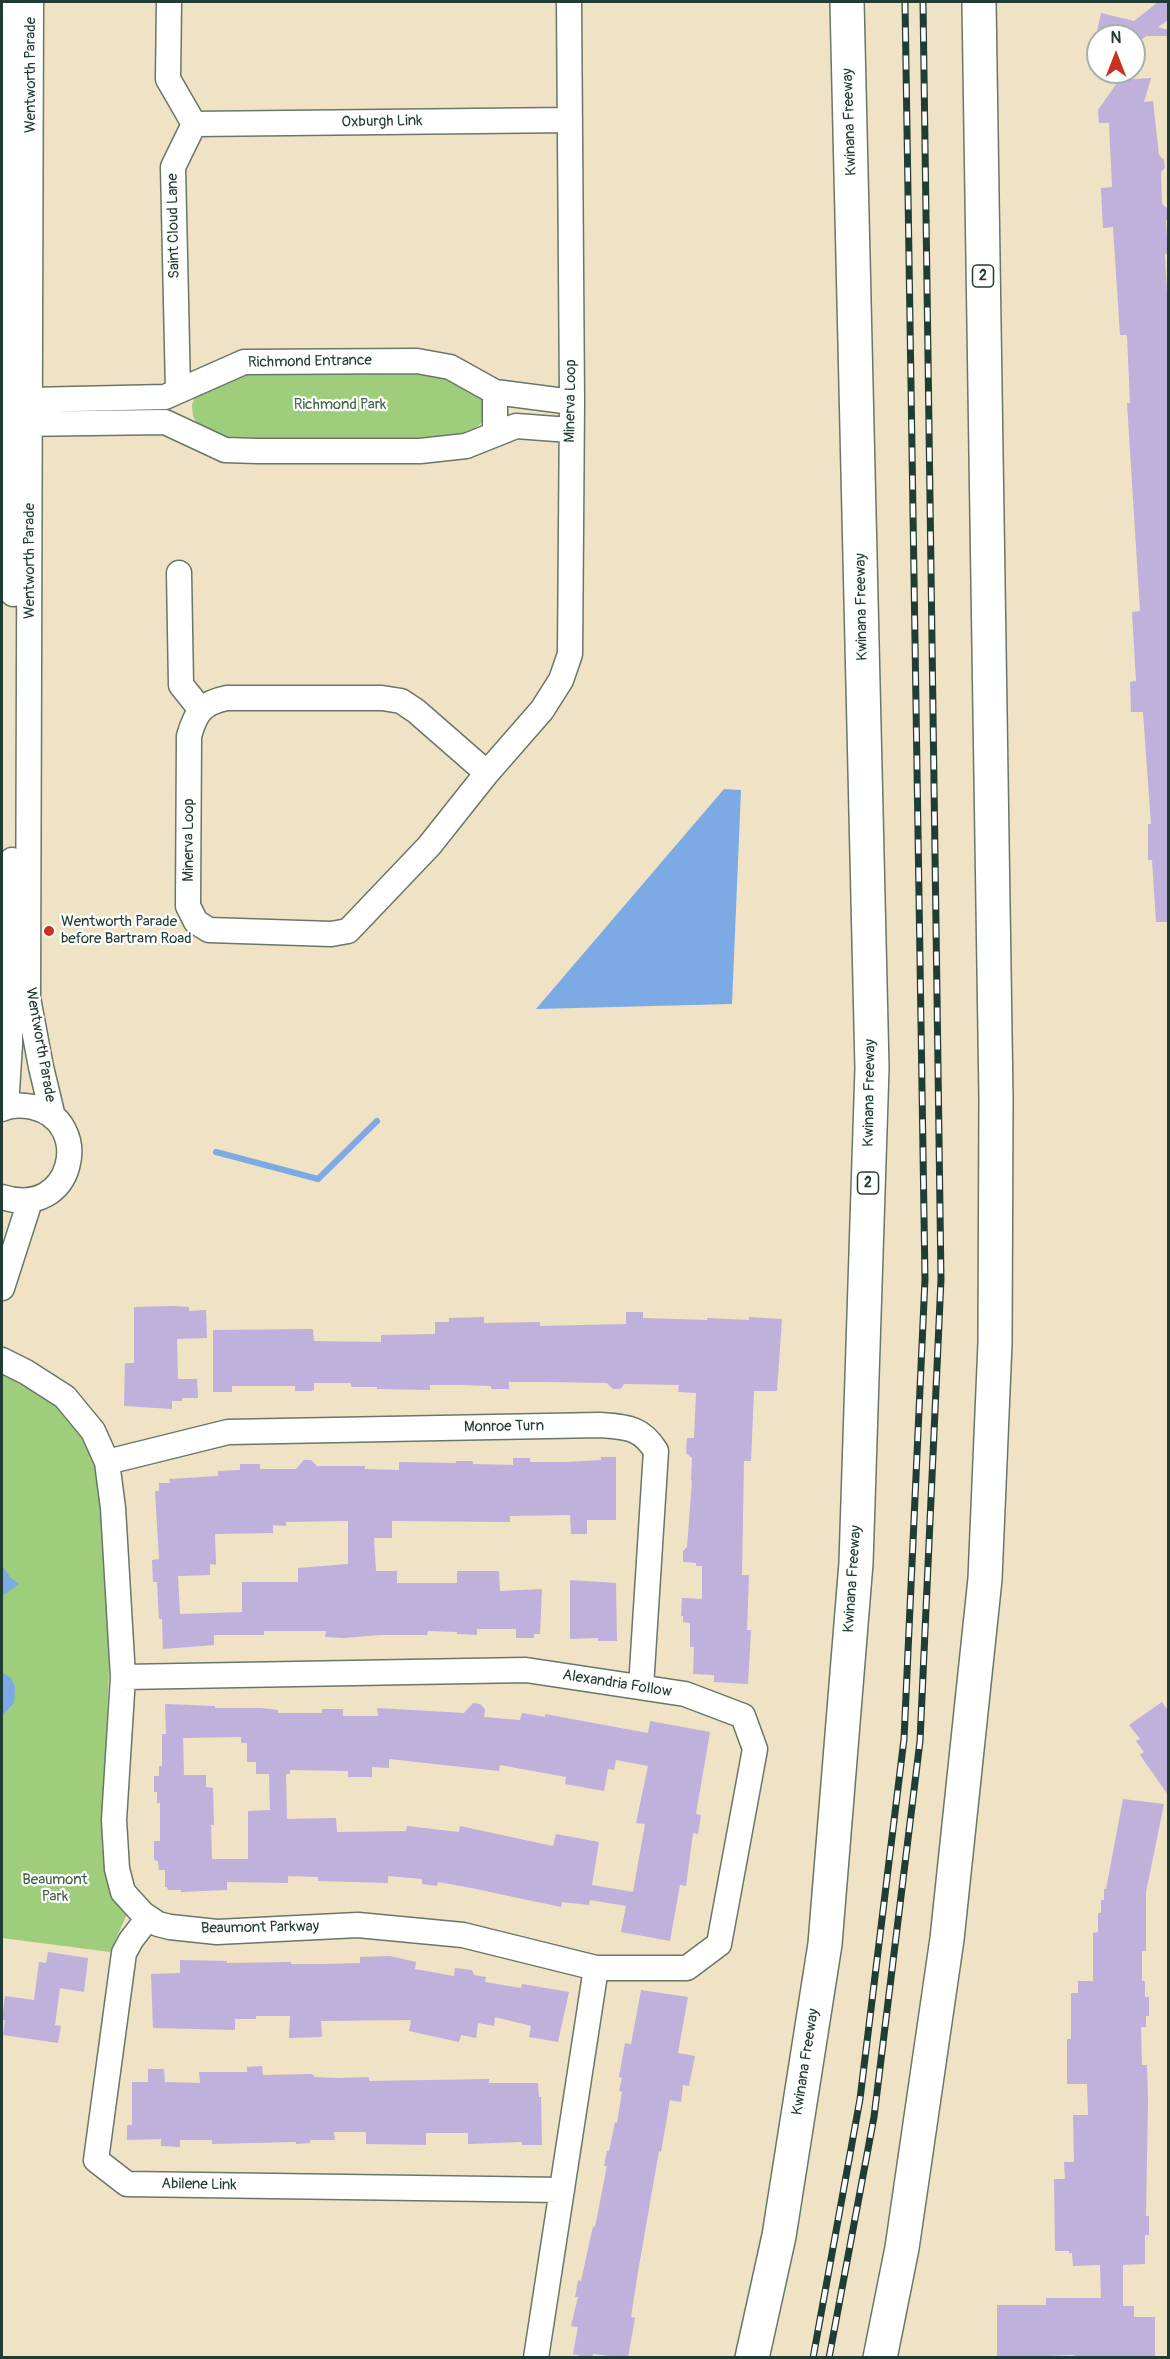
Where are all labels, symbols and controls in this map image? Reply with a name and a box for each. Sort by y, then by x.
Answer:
street label: Wentworth Parade [22,17,40,133]
north arrow [1086,24,1146,84]
text: N [1111,28,1121,48]
street label: Kwinana Freeway [839,68,861,176]
street label: Oxburgh Link [341,112,423,132]
street label: Saint Cloud Lane [164,173,184,279]
road number: 2 [972,265,994,287]
street label: Richmond Entrance [248,352,372,372]
street label: Minerva Loop [561,359,581,443]
park label: Richmond Park [294,396,386,414]
street label: Wentworth Parade [21,503,39,619]
street label: Kwinana Freeway [852,553,872,661]
street label: Minerva Loop [180,798,198,882]
place label: Wentworth Parade before Bartram Road [61,913,192,948]
marker: Wentworth Parade before Bartram Road [42,924,56,938]
street label: Wentworth Parade [21,986,59,1104]
street label: Kwinana Freeway [860,1039,880,1147]
road number: 2 [858,1172,878,1194]
street label: Monroe Turn [464,1417,544,1437]
street label: Kwinana Freeway [840,1525,866,1633]
street label: Alexandria Follow [561,1666,673,1702]
park label: Beaumont Park [22,1871,88,1906]
street label: Beaumont Parkway [201,1918,319,1938]
street label: Kwinana Freeway [789,2007,823,2117]
street label: Abilene Link [161,2175,237,2195]

